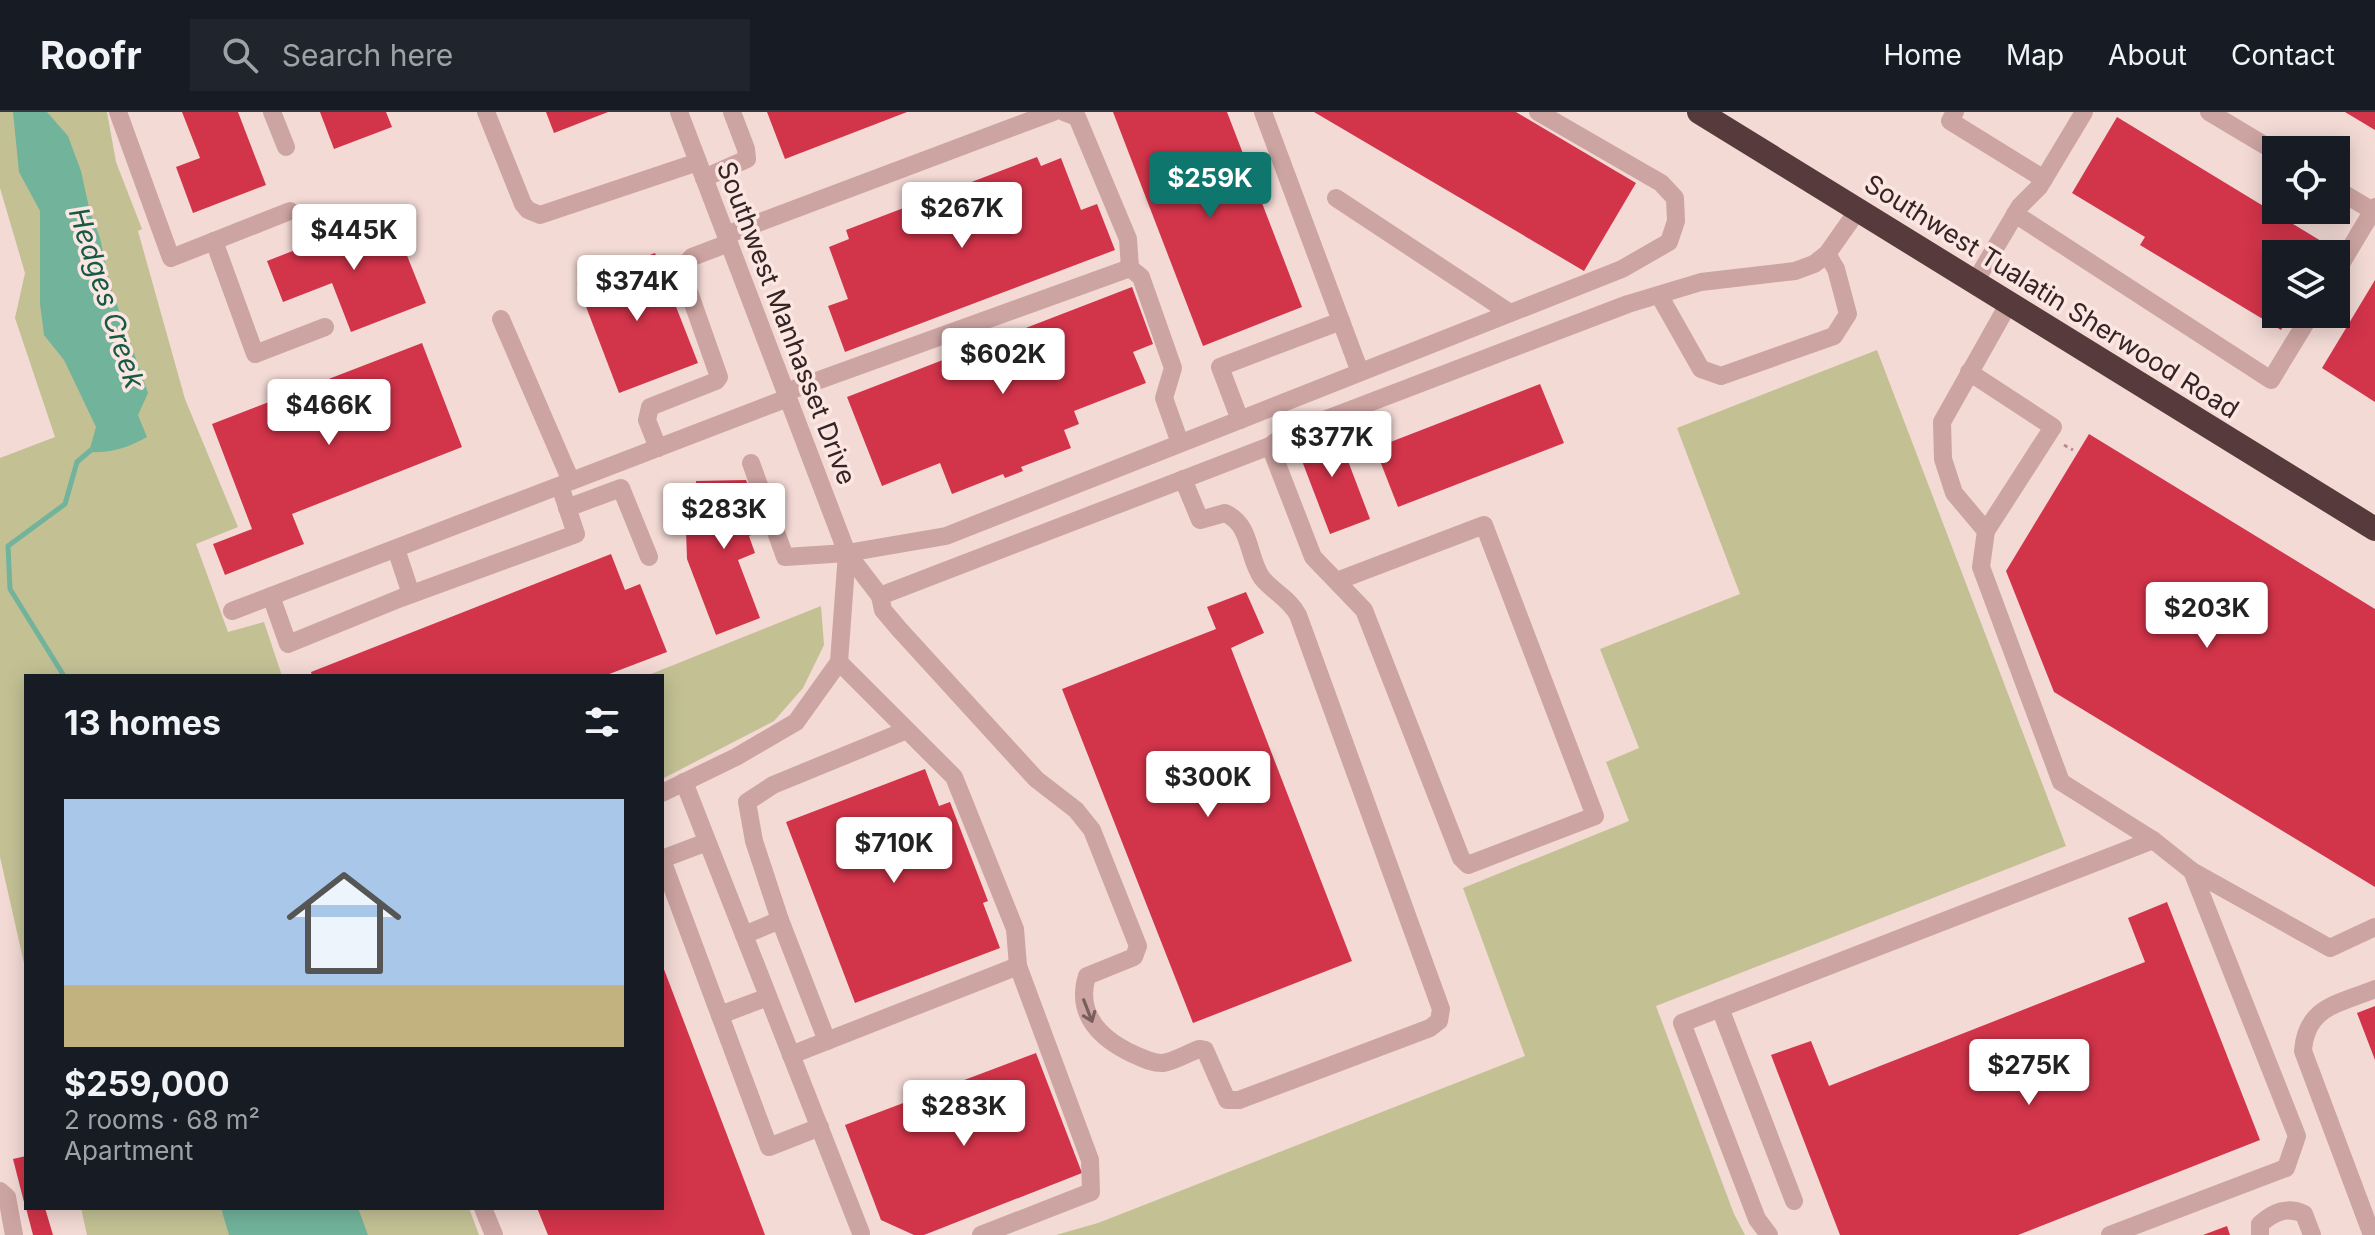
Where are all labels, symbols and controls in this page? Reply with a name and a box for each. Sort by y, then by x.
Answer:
search box [190,19,750,91]
text: Roofr [40,32,142,78]
icon: search [218,33,262,77]
text: Search here [282,37,453,73]
text: Home [1883,38,1962,72]
text: Map [2006,38,2064,72]
text: About [2108,38,2187,72]
text: Contact [2231,38,2335,72]
map controls [2262,136,2350,328]
button: locate [2262,136,2350,224]
pin: $259K [1154,152,1266,220]
street label: Southwest Manhasset Drive [711,157,863,489]
text: $259K [1167,162,1253,193]
street label: Southwest Tualatin Sherwood Road [1859,167,2245,425]
pin: $267K [906,182,1018,250]
text: $267K [920,192,1004,223]
water label: Hedges Creek [62,203,152,393]
pin: $445K [298,204,410,272]
text: $445K [310,214,398,245]
button: layers [2262,240,2350,328]
pin: $374K [581,255,693,323]
text: $374K [595,265,679,296]
pin: $602K [947,328,1059,396]
text: $602K [960,338,1046,369]
pin: $466K [273,379,385,447]
text: $466K [285,389,373,420]
pin: $377K [1276,411,1388,479]
text: $377K [1290,421,1374,452]
pin: $283K [668,483,780,551]
text: $283K [681,493,767,524]
pin: $203K [2151,582,2263,650]
text: $203K [2164,592,2250,623]
icon: filters [580,700,624,744]
text: 13 homes [64,702,221,743]
pin: $300K [1152,751,1264,819]
text: $300K [1164,761,1252,792]
pin: $710K [838,817,950,885]
text: $710K [854,827,934,858]
icon: home [272,851,416,995]
one-way arrow [1082,998,1096,1023]
pin: $275K [1973,1039,2085,1107]
text: $275K [1987,1049,2071,1080]
text: $259,000 [64,1063,230,1104]
pin: $283K [908,1080,1020,1148]
text: $283K [921,1090,1007,1121]
text: 2 rooms · 68 m² [64,1104,260,1135]
text: Apartment [64,1135,193,1166]

